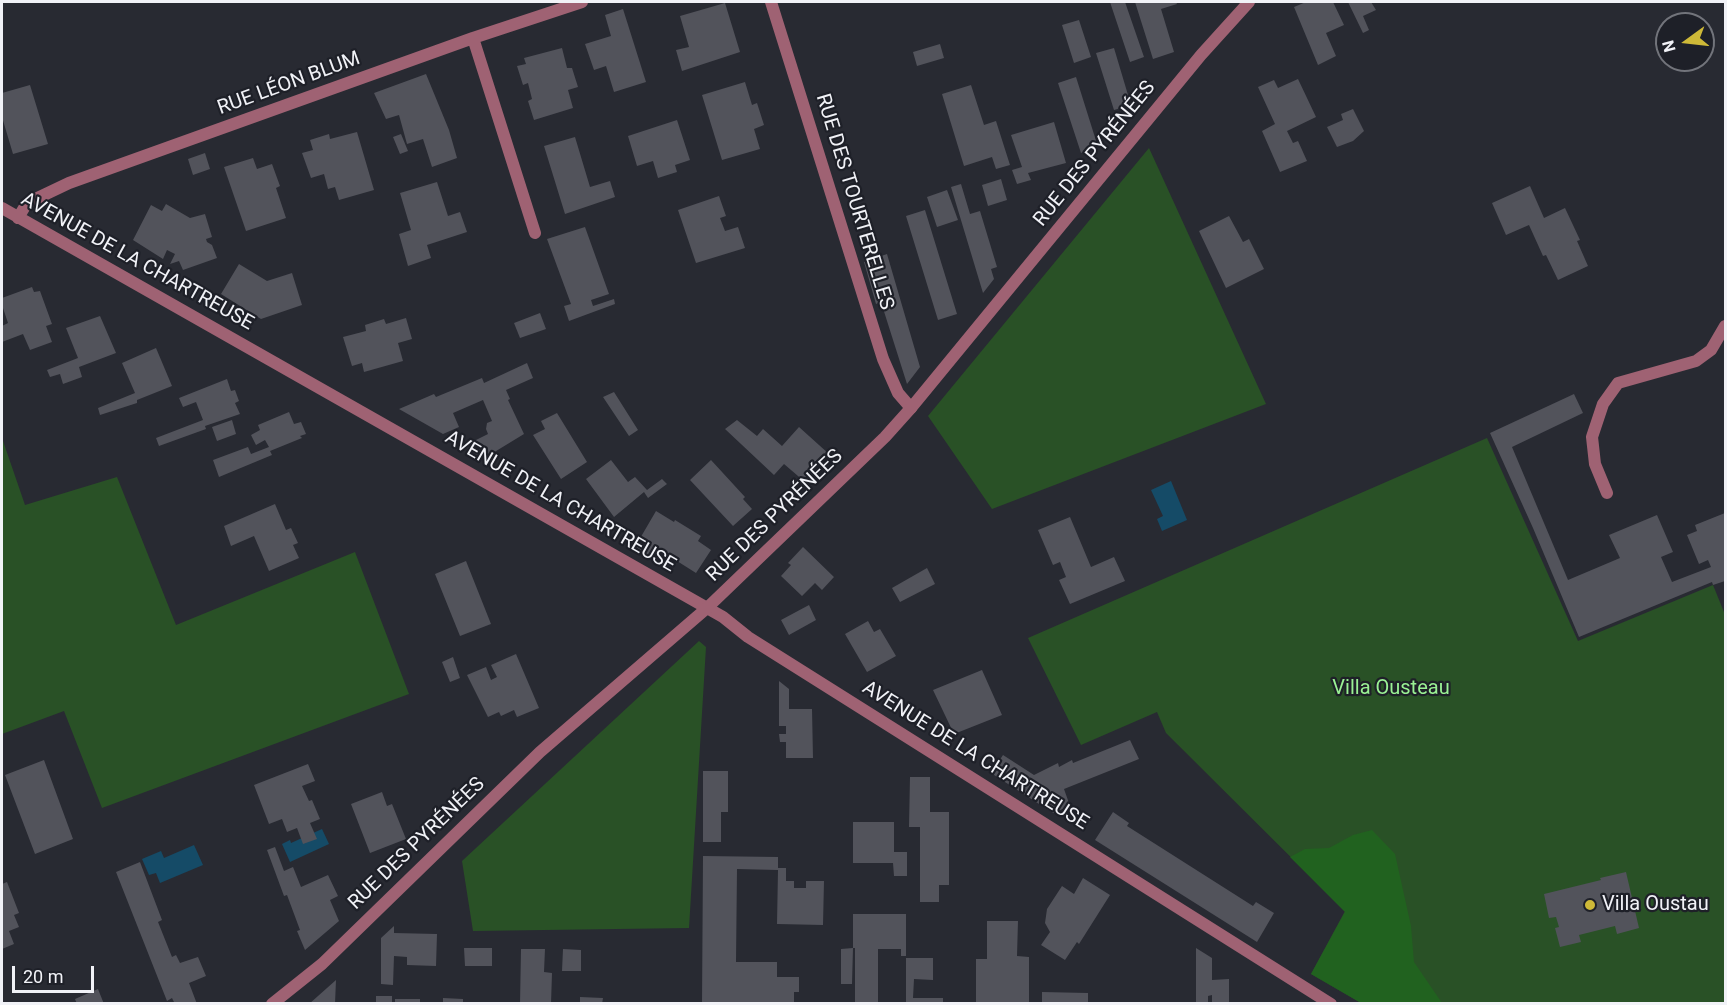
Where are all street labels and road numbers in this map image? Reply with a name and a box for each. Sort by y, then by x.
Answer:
street label: RUE LÉON BLUM [214,47,364,121]
street label: RUE DES PYRÉNÉES [1029,76,1161,232]
street label: RUE DES TOURTERELLES [810,91,898,313]
street label: AVENUE DE LA CHARTREUSE [17,188,257,336]
street label: AVENUE DE LA CHARTREUSE [440,426,680,578]
street label: RUE DES PYRÉNÉES [702,445,848,587]
street label: AVENUE DE LA CHARTREUSE [857,676,1093,836]
street label: RUE DES PYRÉNÉES [344,773,490,915]

